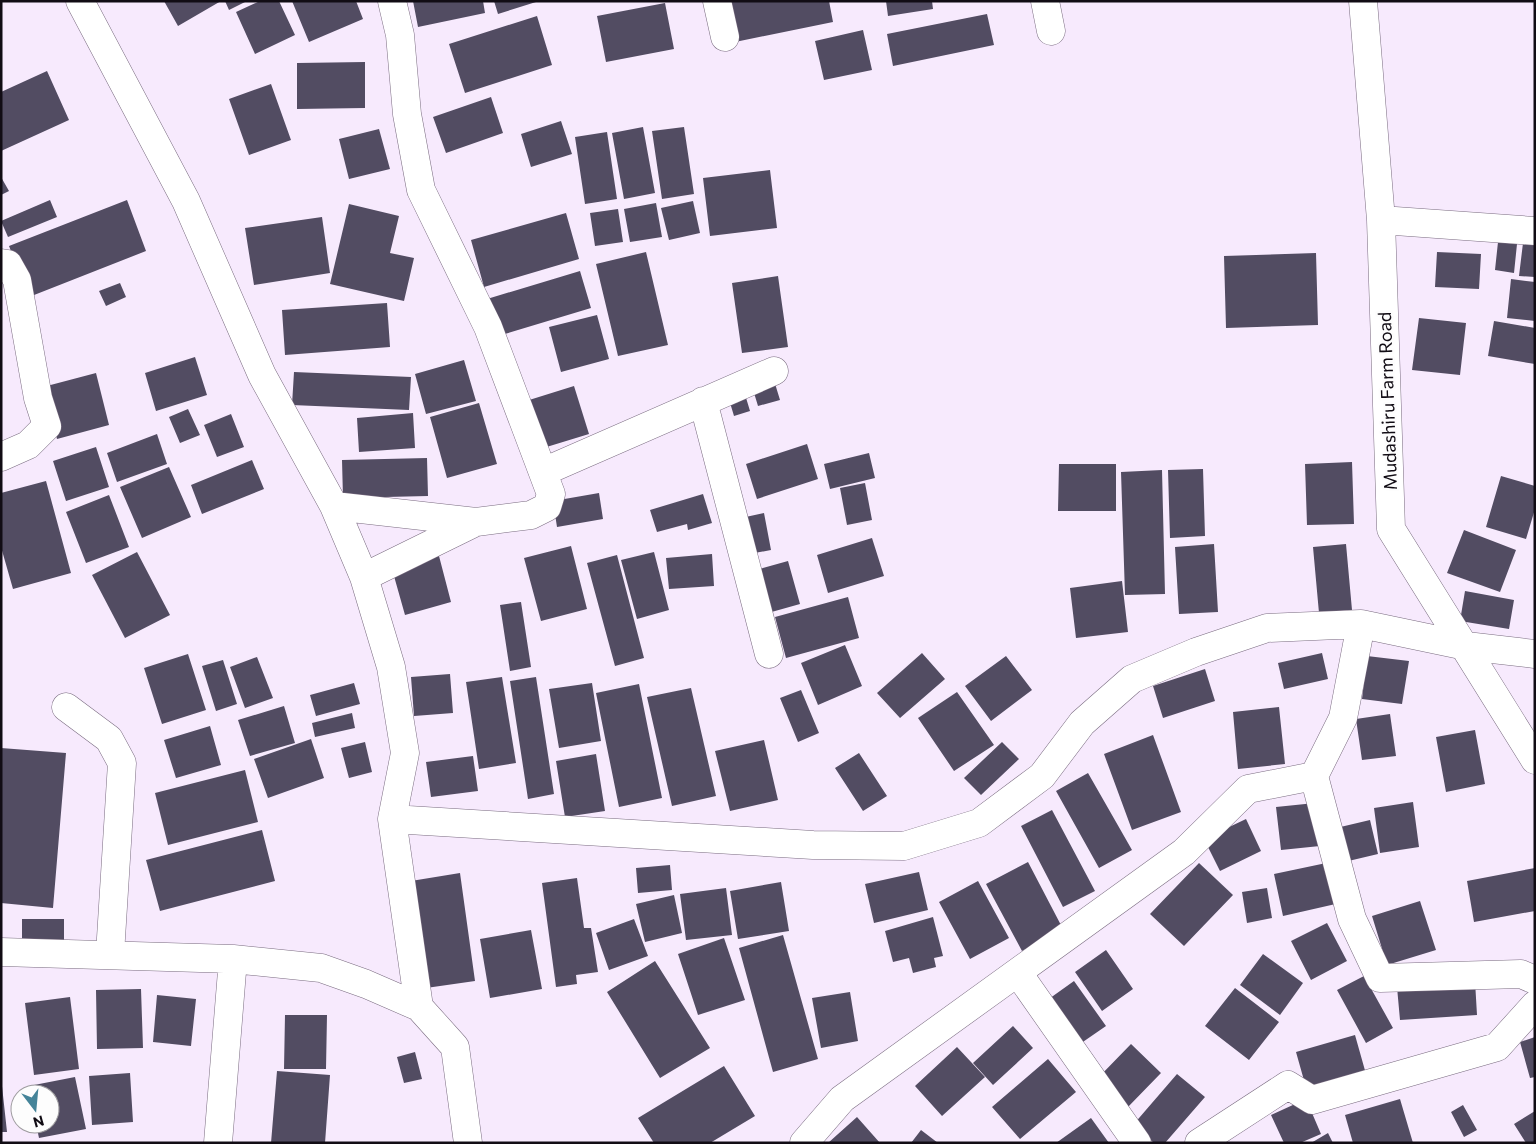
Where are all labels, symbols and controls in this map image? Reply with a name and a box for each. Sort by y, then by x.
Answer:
street label: Mudashiru Farm Road [1373,311,1401,491]
north arrow [10,1084,60,1134]
text: N [31,1112,46,1132]

